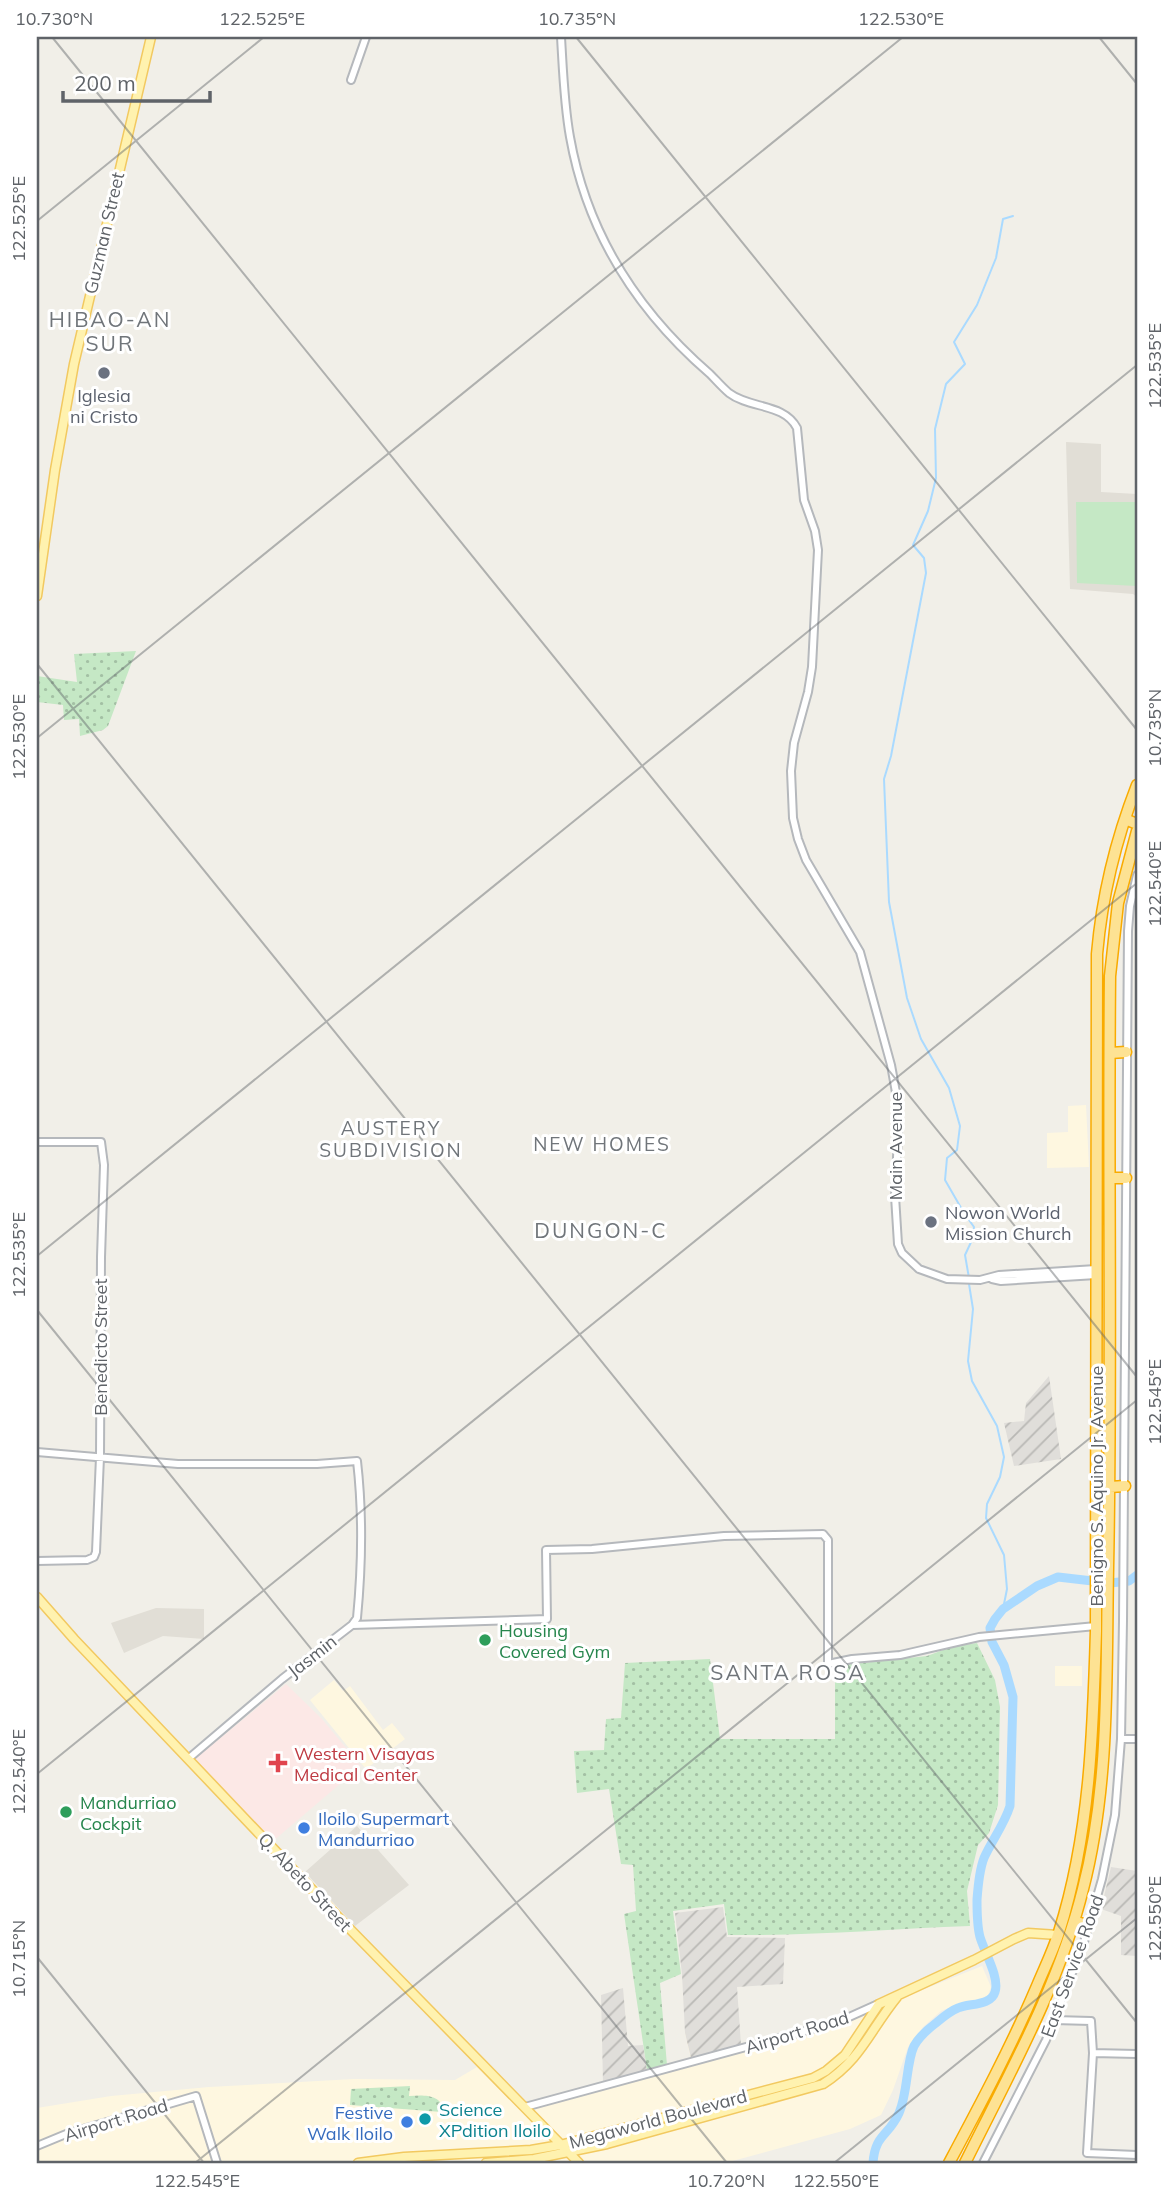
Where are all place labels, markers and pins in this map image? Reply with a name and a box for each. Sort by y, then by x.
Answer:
marker: Iglesia ni Cristo [96,365,112,381]
place label: Iglesia ni Cristo [70,384,138,428]
place label: Nowon World Mission Church [945,1201,1072,1245]
marker: Nowon World Mission Church [923,1214,939,1230]
place label: Housing Covered Gym [499,1619,610,1663]
marker: Housing Covered Gym [477,1632,493,1648]
place label: Western Visayas Medical Center [294,1742,435,1786]
marker: Western Visayas Medical Center [268,1753,288,1773]
place label: Mandurriao Cockpit [80,1791,176,1835]
marker: Mandurriao Cockpit [58,1804,74,1820]
place label: Iloilo Supermart Mandurriao [318,1807,449,1851]
marker: Iloilo Supermart Mandurriao [296,1820,312,1836]
place label: Science XPdition Iloilo [439,2098,551,2142]
place label: Festive Walk Iloilo [307,2101,393,2145]
marker: Science XPdition Iloilo [417,2111,433,2127]
marker: Festive Walk Iloilo [399,2114,415,2130]

